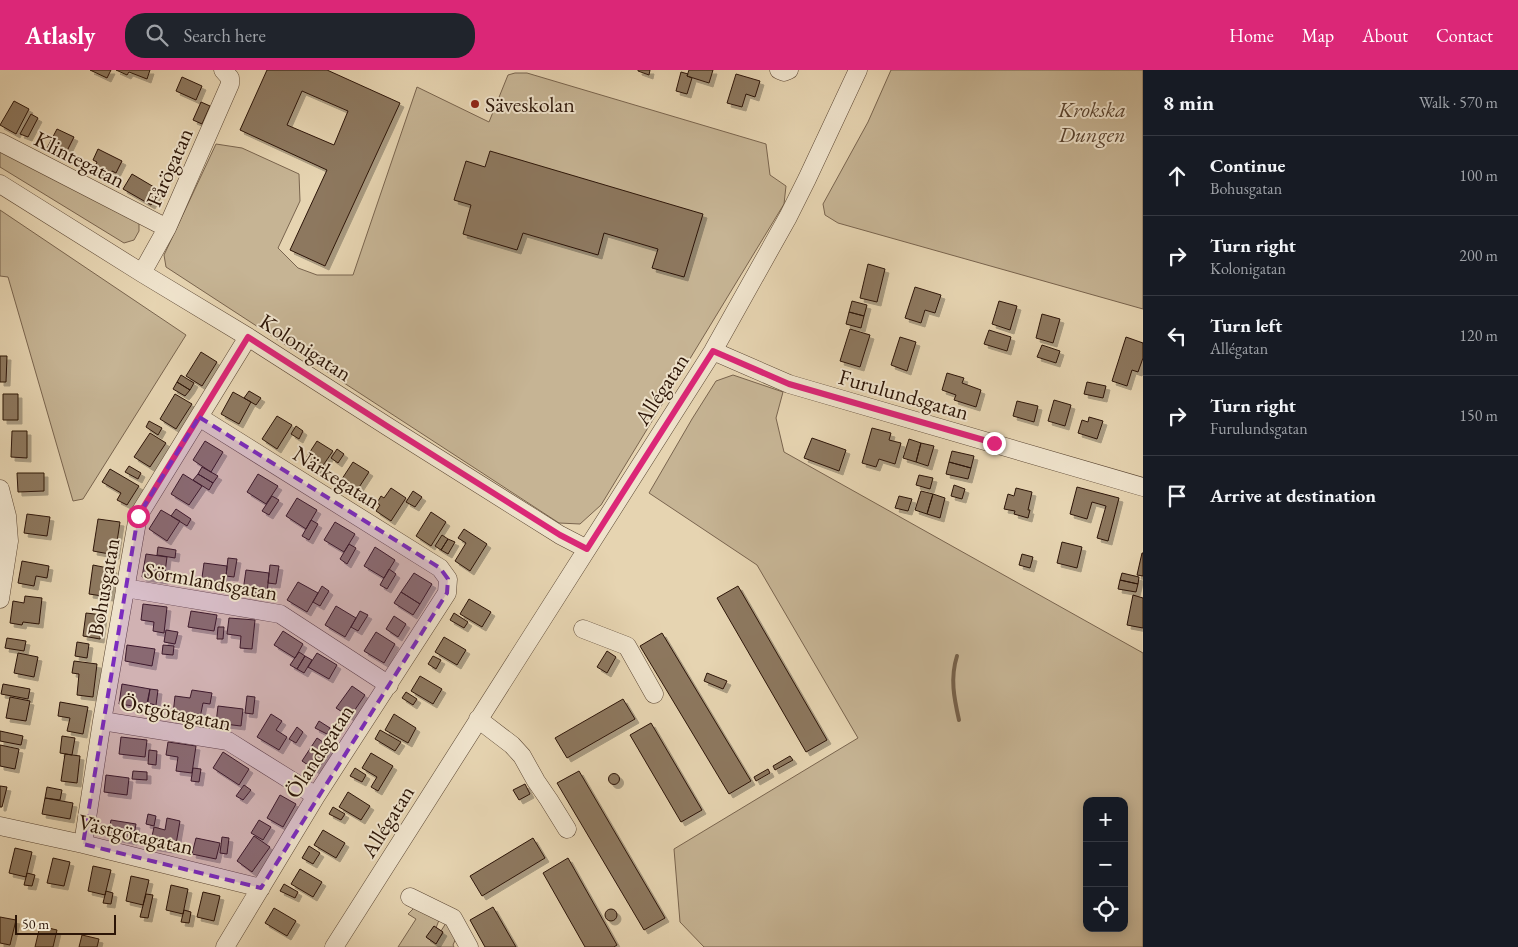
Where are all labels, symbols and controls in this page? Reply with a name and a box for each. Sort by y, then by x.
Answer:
search box [125,13,475,58]
text: Atlasly [25,20,95,51]
icon: search [143,21,171,49]
text: Search here [183,23,266,48]
text: Home [1229,24,1274,47]
text: Map [1302,24,1334,47]
text: About [1362,24,1408,47]
text: Contact [1436,24,1493,47]
text: 8 min [1163,89,1214,116]
place label: Säveskolan [485,90,575,119]
text: Walk · 570 m [1419,92,1498,113]
park label: Krokska Dungen [1057,95,1126,149]
marker: Säveskolan [469,98,481,110]
street label: Fårögatan [139,123,200,211]
street label: Klintegatan [29,124,131,195]
text: Continue [1210,153,1285,178]
icon: ahead [1163,162,1191,190]
text: 100 m [1459,165,1498,186]
text: Bohusgatan [1210,178,1282,199]
text: Turn right [1210,233,1296,258]
icon: right [1163,242,1191,270]
text: 200 m [1459,245,1498,266]
text: Kolonigatan [1210,258,1286,279]
street label: Kolonigatan [254,307,358,388]
text: Turn left [1210,313,1282,338]
icon: left [1163,322,1191,350]
text: 120 m [1459,325,1498,346]
text: Allégatan [1210,338,1268,359]
street label: Allégatan [627,348,696,432]
street label: Furulundsgatan [835,362,973,427]
text: Turn right [1210,393,1296,418]
icon: right [1163,402,1191,430]
text: 150 m [1459,405,1498,426]
text: Furulundsgatan [1210,418,1308,439]
route end [983,432,1006,455]
street label: Närkegatan [287,439,386,516]
icon: arrive [1163,482,1191,510]
text: Arrive at destination [1210,483,1376,508]
route start [127,505,150,528]
street label: Bohusgatan [81,535,126,638]
street label: Sörmlandsgatan [142,555,280,608]
street label: Östgötagatan [118,688,234,738]
street label: Ölandsgatan [278,698,361,804]
street label: Allégatan [353,779,421,864]
map controls [1083,797,1128,932]
button: + [1083,797,1128,842]
street label: Västgötagatan [76,807,197,862]
button: − [1083,842,1128,887]
button: locate [1083,887,1128,932]
scale bar [15,912,116,935]
text: 50 m [22,915,49,933]

